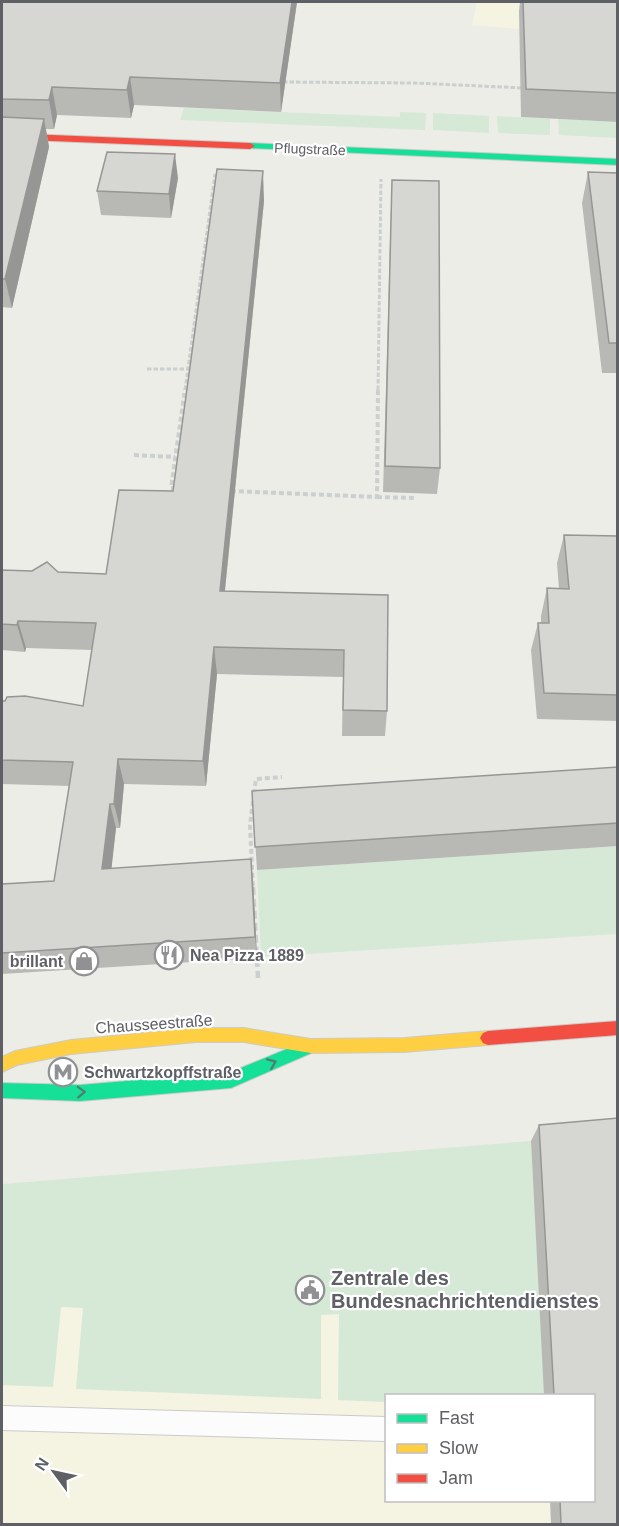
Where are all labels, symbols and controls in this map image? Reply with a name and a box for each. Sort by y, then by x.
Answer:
street label: Pflugstraße [274,140,346,158]
restaurant icon: Nea Pizza 1889 [153,939,185,971]
shop icon: brillant [68,945,100,977]
place label: Nea Pizza 1889 [190,947,304,964]
place label: brillant [10,953,64,970]
street label: Chausseestraße [95,1011,213,1037]
metro station icon: Schwartzkopffstraße [47,1056,79,1088]
one-way arrow [266,1058,277,1070]
place label: Schwartzkopffstraße [84,1064,241,1081]
one-way arrow [76,1086,85,1098]
place label: Zentrale des Bundesnachrichtendienstes [331,1267,599,1312]
public building icon: Zentrale des Bundesnachrichtendienstes [294,1274,326,1306]
legend [385,1394,595,1502]
text: Fast [439,1408,474,1428]
text: Slow [439,1438,479,1458]
north arrow [24,1442,84,1502]
text: N [32,1455,52,1474]
text: Jam [439,1468,473,1488]

